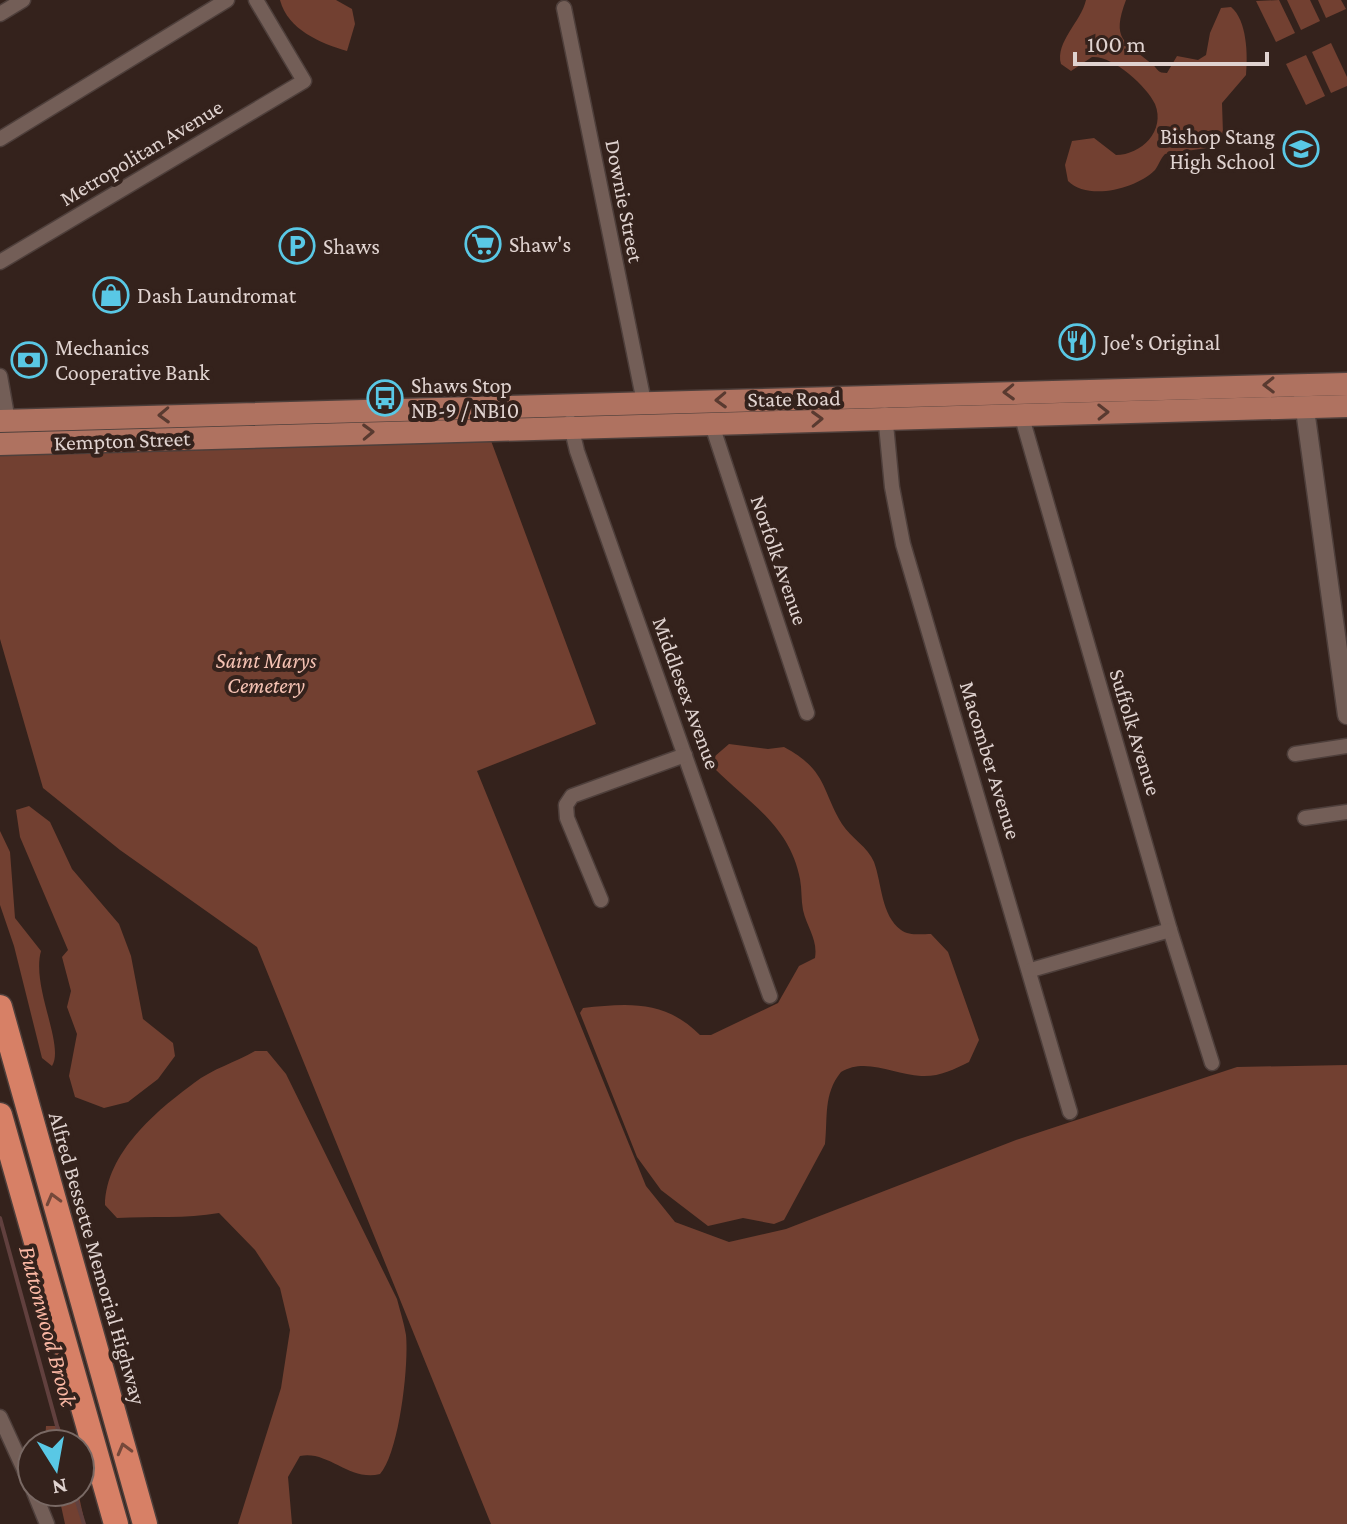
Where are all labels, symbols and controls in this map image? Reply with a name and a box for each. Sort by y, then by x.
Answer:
scale bar [1075,16,1267,66]
text: 100 m [1087,30,1146,57]
street label: Metropolitan Avenue [55,94,227,211]
place label: Bishop Stang High School [1160,124,1275,174]
school or university icon: Bishop Stang High School [1282,130,1320,168]
street label: Downie Street [600,138,649,265]
supermarket icon: Shaw's [464,225,502,263]
parking icon: Shaws [278,227,316,265]
place label: Shaw's [509,232,571,257]
place label: Shaws [323,234,380,259]
shop icon: Dash Laundromat [92,276,130,314]
place label: Dash Laundromat [137,283,297,308]
restaurant icon: Joe's Original [1058,323,1096,361]
place label: Joe's Original [1101,330,1221,355]
place label: Mechanics Cooperative Bank [55,335,210,385]
bank icon: Mechanics Cooperative Bank [10,341,48,379]
place label: Shaws Stop NB-9 / NB10 [411,373,519,423]
one-way arrow [1262,377,1275,394]
bus stop icon: Shaws Stop NB-9 / NB10 [366,379,404,417]
one-way arrow [1002,383,1015,400]
street label: State Road [747,385,841,412]
one-way arrow [714,391,727,408]
one-way arrow [1097,403,1110,421]
one-way arrow [157,407,170,424]
one-way arrow [811,410,824,428]
one-way arrow [362,424,375,441]
street label: Kempton Street [53,426,192,455]
street label: Norfolk Avenue [746,492,813,628]
street label: Middlesex Avenue [647,614,726,773]
park label: Saint Marys Cemetery [215,648,317,698]
street label: Suffolk Avenue [1104,666,1167,798]
street label: Macomber Avenue [955,678,1026,842]
street label: Alfred Bessette Memorial Highway [44,1109,152,1408]
one-way arrow [46,1192,62,1206]
water label: Buttonwood Brook [14,1243,83,1411]
north arrow [16,1428,96,1508]
one-way arrow [117,1442,133,1456]
text: N [50,1473,69,1501]

